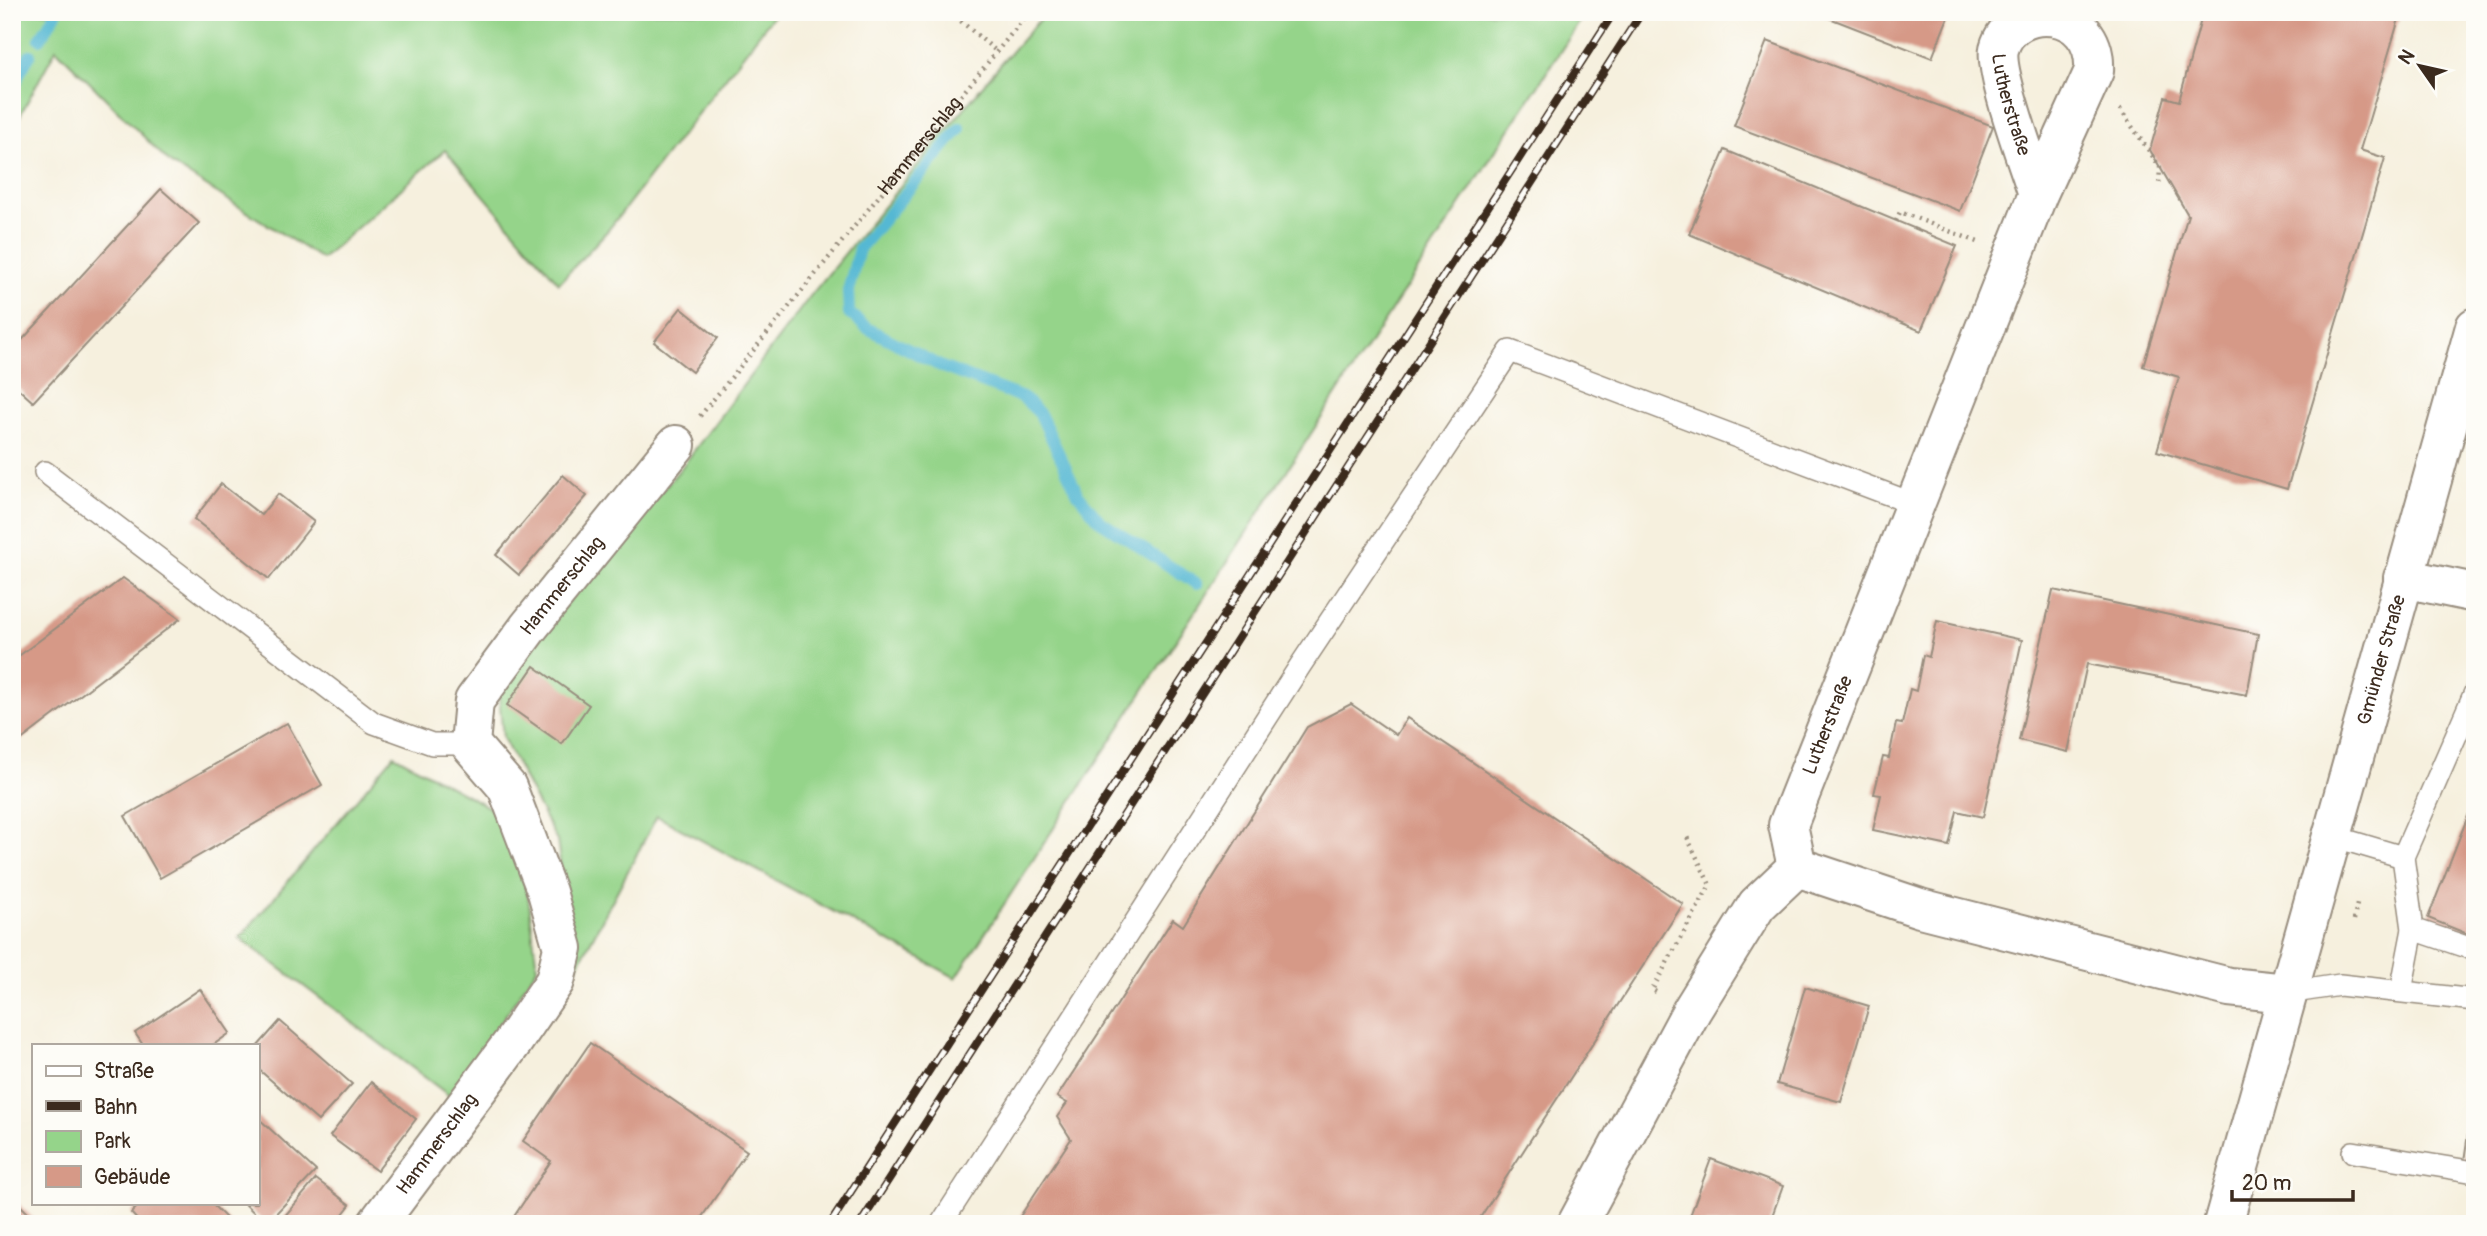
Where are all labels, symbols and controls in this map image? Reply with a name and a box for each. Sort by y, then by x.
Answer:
north arrow [2386,32,2456,102]
text: N [2393,45,2420,69]
street label: Lutherstraße [1986,53,2036,159]
street label: Hammerschlag [872,92,967,201]
street label: Hammerschlag [515,531,610,640]
street label: Gmünder Straße [2352,591,2411,728]
street label: Lutherstraße [1797,671,1858,778]
legend [32,1044,259,1204]
text: Straße [94,1058,154,1085]
street label: Hammerschlag [391,1088,483,1199]
text: Bahn [94,1094,137,1121]
text: Park [94,1128,131,1155]
scale bar [2232,1159,2352,1203]
text: Gebäude [94,1164,171,1191]
text: 20 m [2242,1170,2291,1197]

